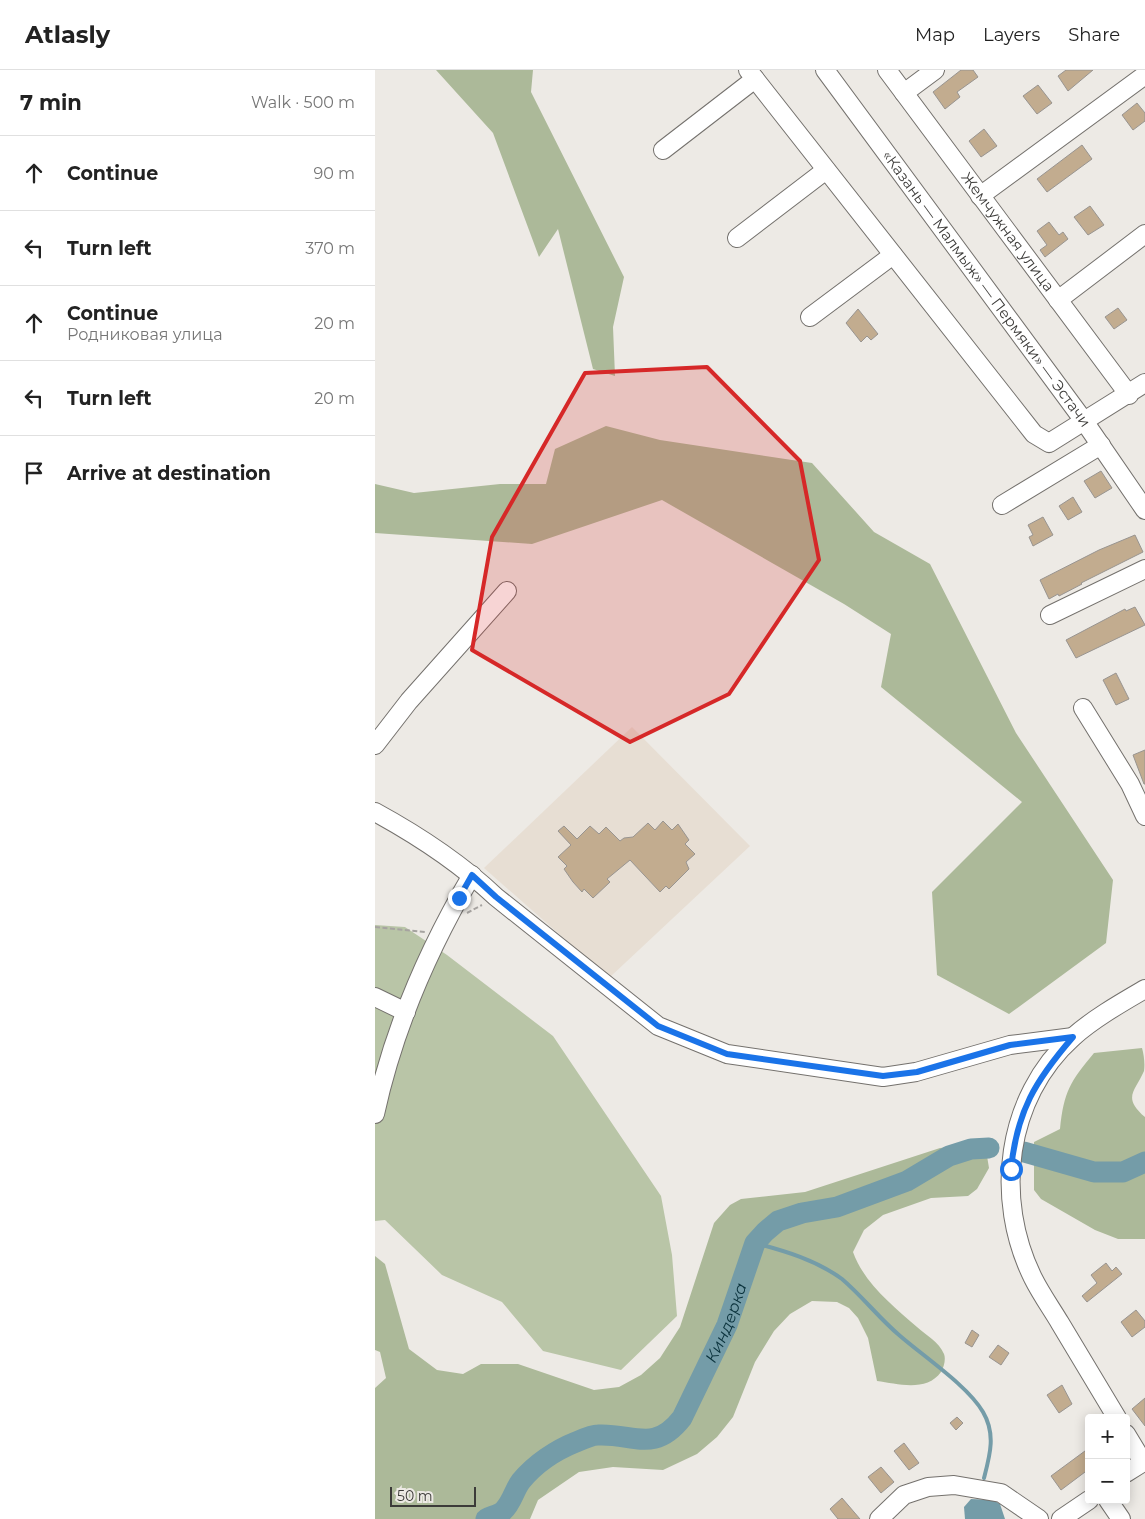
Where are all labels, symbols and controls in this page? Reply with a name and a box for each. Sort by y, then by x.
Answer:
text: Atlasly [25,20,110,49]
text: Map [915,24,955,46]
text: Layers [983,24,1040,46]
text: Share [1068,24,1120,46]
text: 7 min [20,90,82,115]
text: Walk · 500 m [251,93,355,112]
street label: «Казань — Малмыж» — Пермяки» — Эстачи [879,146,1095,431]
icon: ahead [20,159,48,187]
text: Continue [67,162,158,185]
text: 90 m [313,164,355,183]
street label: Жемчужная улица [957,168,1059,295]
icon: left [20,234,48,262]
text: Turn left [67,237,152,260]
text: 370 m [305,239,355,258]
text: Continue [67,302,158,325]
icon: ahead [20,309,48,337]
text: 20 m [314,314,355,333]
text: Родниковая улица [67,325,223,344]
icon: left [20,384,48,412]
text: Turn left [67,387,152,410]
text: 20 m [314,389,355,408]
icon: arrive [20,459,48,487]
text: Arrive at destination [67,462,271,485]
route end [448,887,471,910]
route start [1000,1158,1023,1181]
water label: Киндерка [701,1281,751,1366]
map controls [1085,1414,1130,1504]
button: + [1085,1414,1130,1459]
button: − [1085,1459,1130,1504]
scale bar [390,1484,476,1507]
text: 50 m [397,1487,433,1505]

